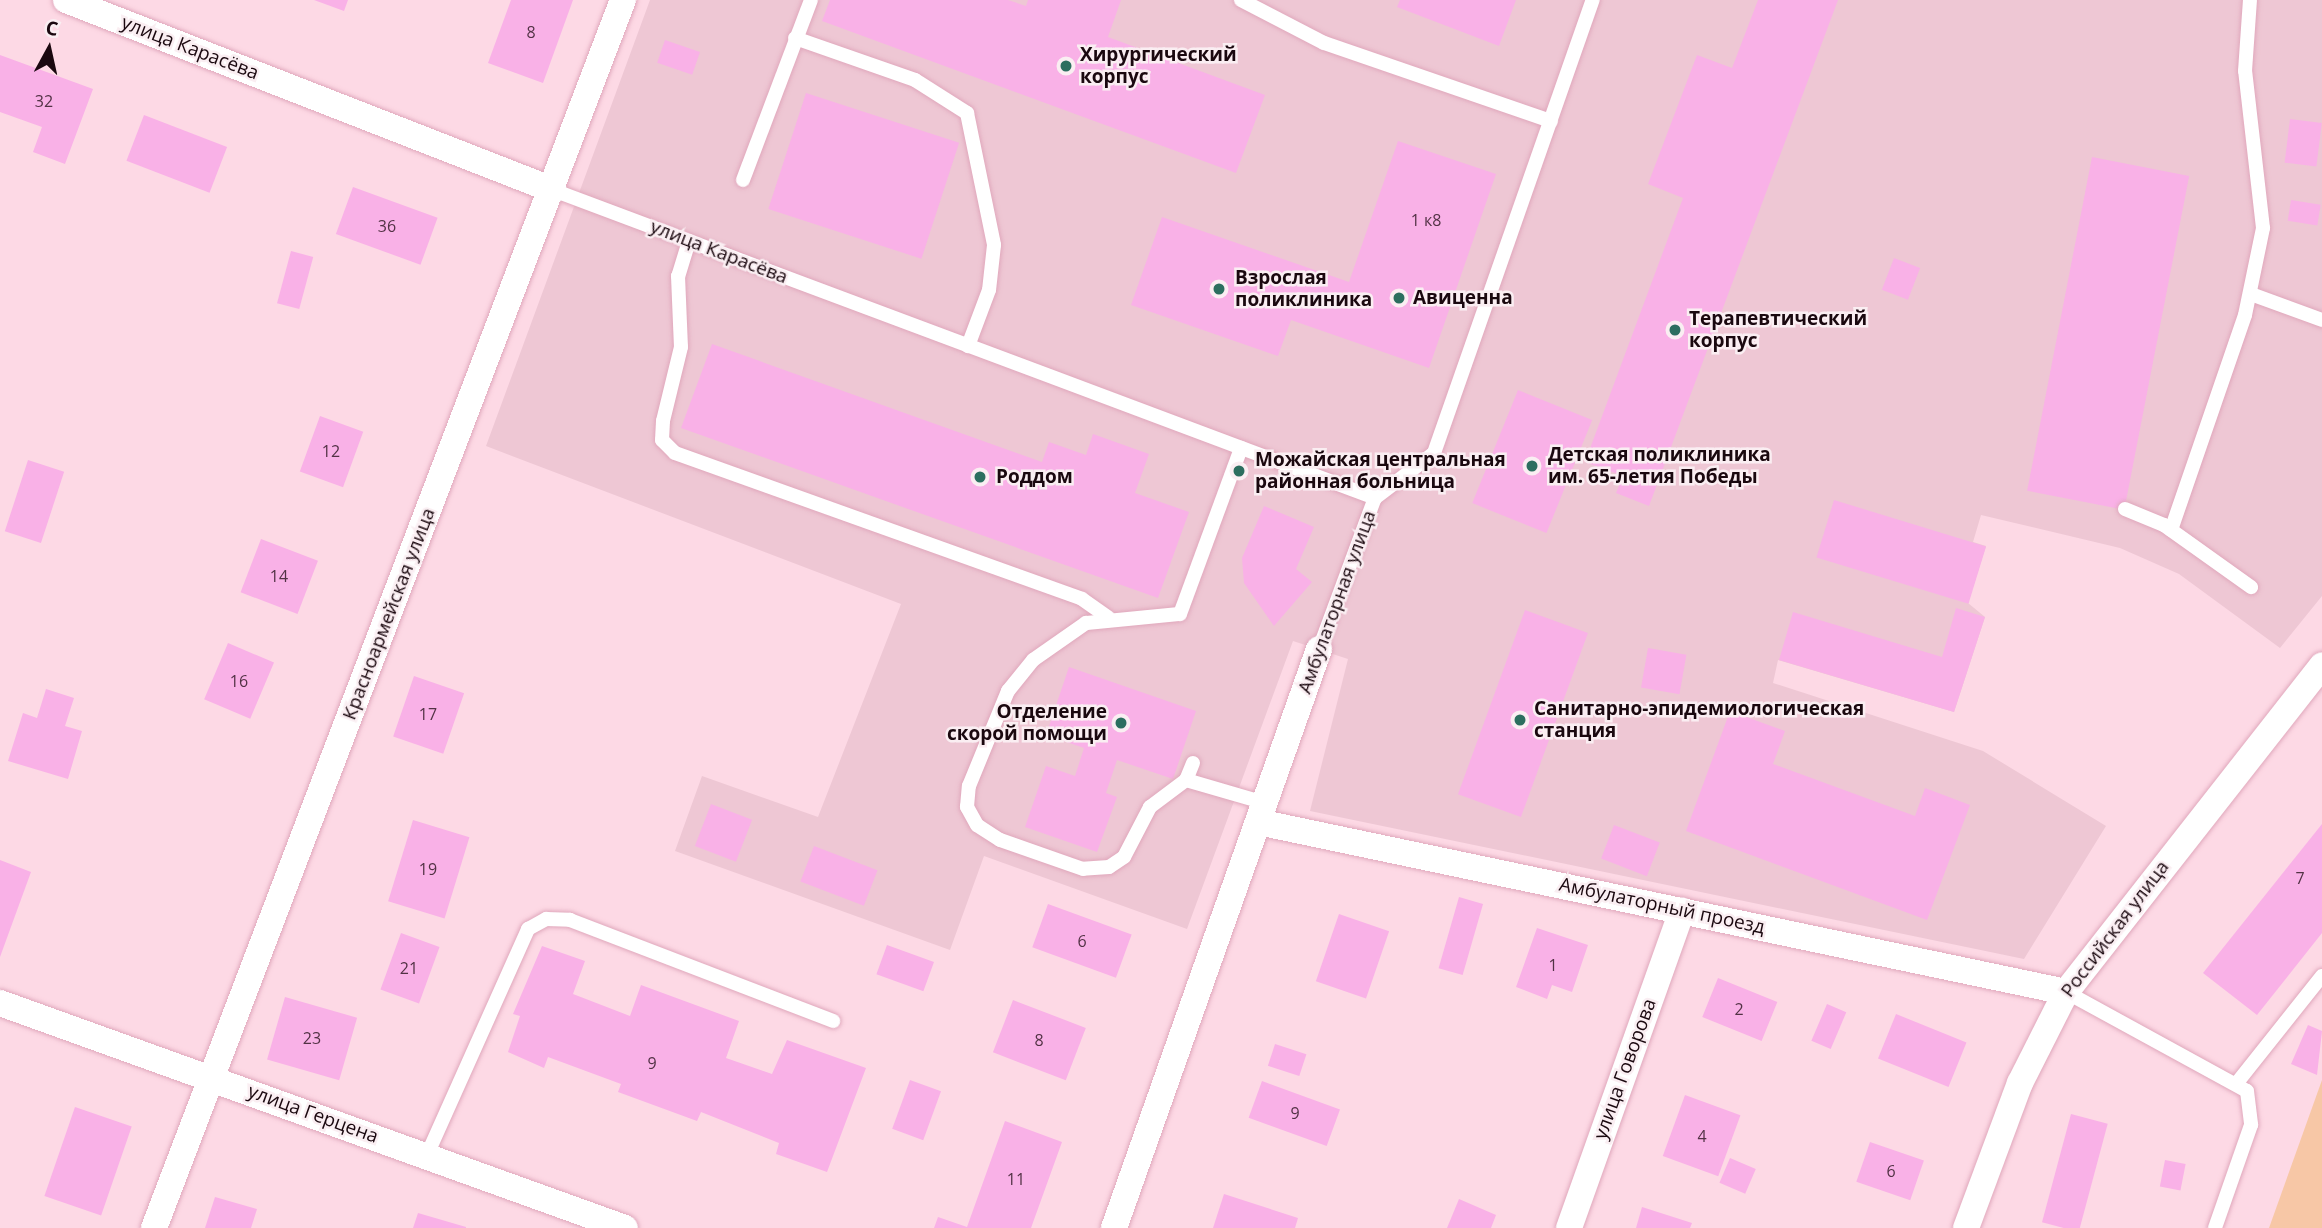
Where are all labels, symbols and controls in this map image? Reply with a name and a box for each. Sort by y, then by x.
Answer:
street label: улица Карасёва [118,11,262,85]
north arrow [14,14,84,84]
text: С [44,14,60,42]
house number: 8 [526,22,536,42]
place label: Хирургический корпус [1080,44,1237,88]
marker: Хирургический корпус [1058,58,1074,74]
house number: 32 [35,91,53,111]
house number: 1 к8 [1411,210,1441,230]
street label: улица Карасёва [647,215,791,289]
house number: 36 [378,216,396,236]
place label: Взрослая поликлиника [1235,267,1372,311]
marker: Взрослая поликлиника [1209,279,1229,299]
place label: Авиценна [1413,287,1513,309]
marker: Авиценна [1391,290,1407,306]
place label: Терапевтический корпус [1689,308,1867,352]
marker: Терапевтический корпус [1667,322,1683,338]
house number: 12 [322,441,340,461]
place label: Детская поликлиника им. 65-летия Победы [1548,444,1771,488]
place label: Можайская центральная районная больница [1255,449,1506,493]
marker: Детская поликлиника им. 65-летия Победы [1522,456,1542,476]
marker: Можайская центральная районная больница [1229,461,1249,481]
place label: Роддом [996,466,1073,488]
marker: Роддом [970,467,990,487]
street label: Красноармейская улица [338,505,440,723]
street label: Амбулаторная улица [1293,507,1381,697]
house number: 14 [270,566,288,586]
house number: 16 [230,671,248,691]
place label: Санитарно-эпидемиологическая станция [1534,698,1864,742]
place label: Отделение скорой помощи [947,701,1107,745]
house number: 17 [419,704,437,724]
marker: Санитарно-эпидемиологическая станция [1512,712,1528,728]
marker: Отделение скорой помощи [1113,715,1129,731]
street label: Российская улица [2056,856,2174,1002]
house number: 19 [419,859,437,879]
house number: 7 [2295,868,2305,888]
street label: Амбулаторный проезд [1557,873,1767,939]
house number: 6 [1077,931,1087,951]
house number: 1 [1548,955,1558,975]
house number: 21 [400,958,418,978]
street label: улица Говорова [1589,996,1661,1142]
house number: 2 [1734,999,1744,1019]
house number: 23 [303,1028,321,1048]
house number: 8 [1034,1030,1044,1050]
house number: 9 [647,1053,657,1073]
street label: улица Герцена [245,1080,381,1148]
house number: 9 [1290,1103,1300,1123]
house number: 4 [1697,1126,1707,1146]
house number: 6 [1886,1161,1896,1181]
house number: 11 [1007,1169,1025,1189]

